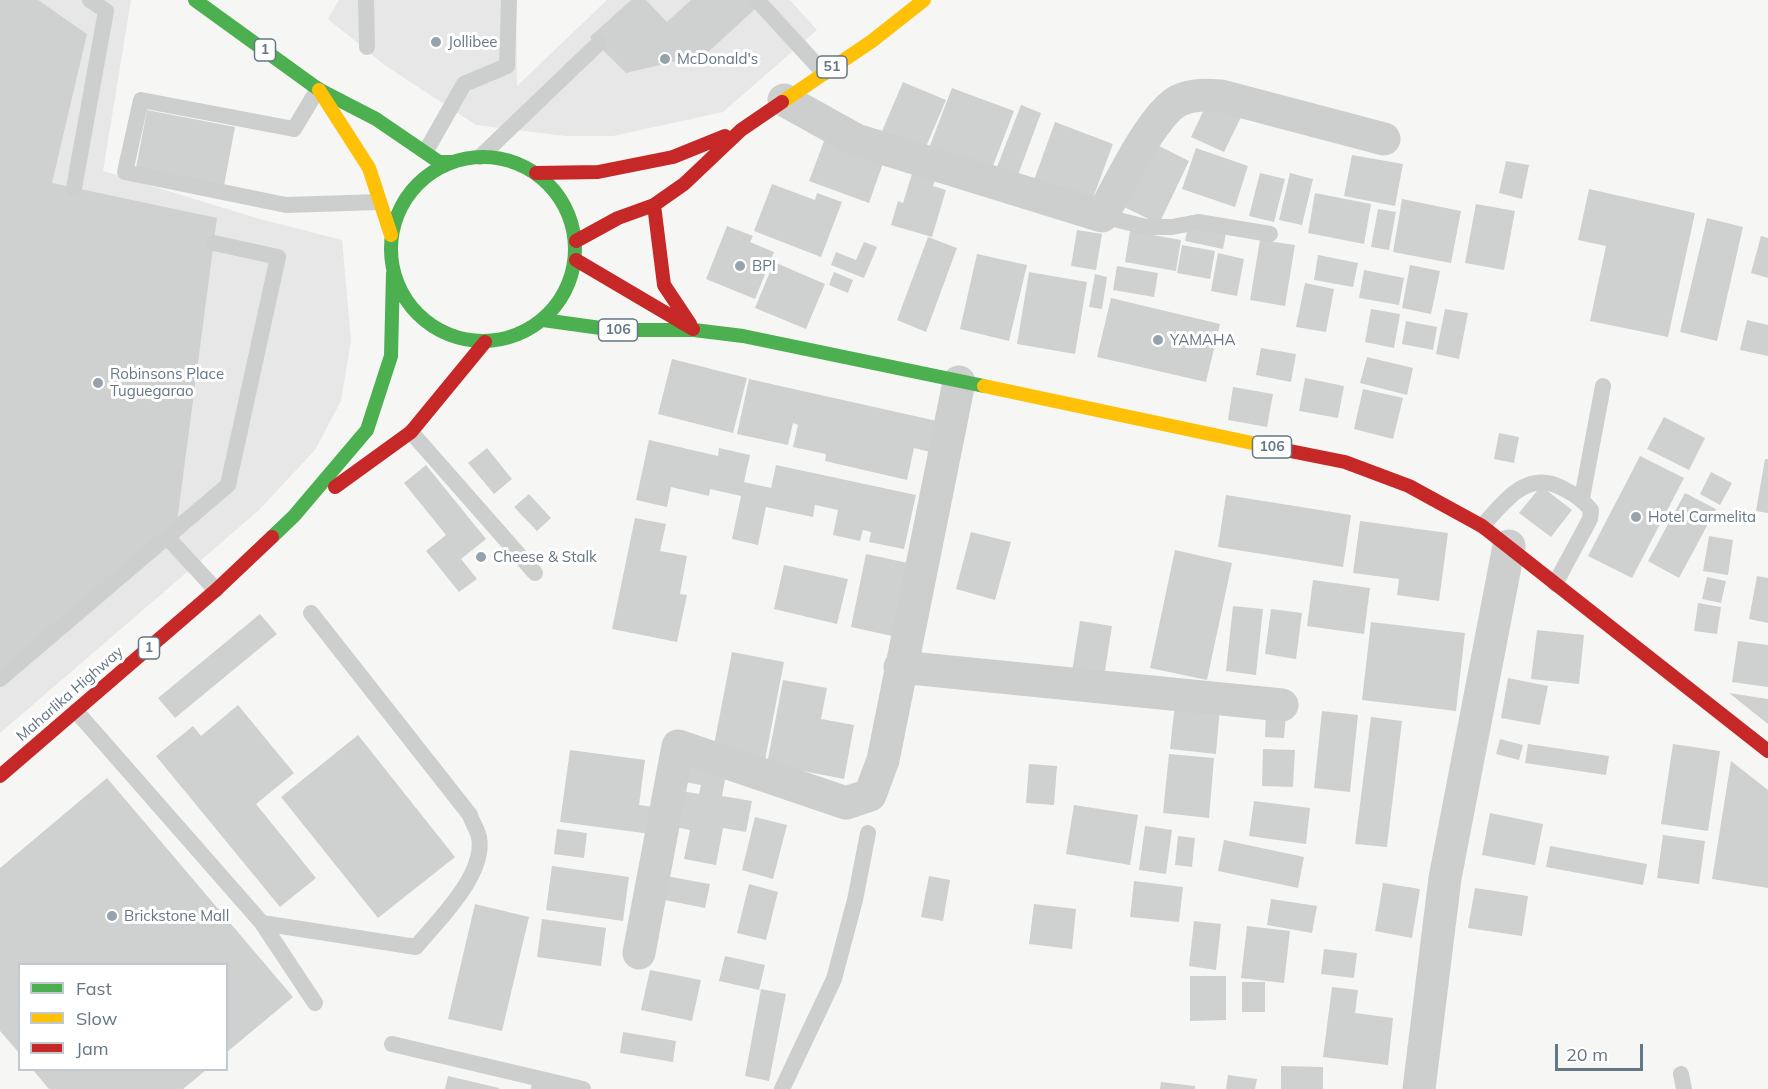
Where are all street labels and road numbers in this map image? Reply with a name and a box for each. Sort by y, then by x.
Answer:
road number: 1 [254,39,276,61]
road number: 51 [817,56,847,78]
road number: 106 [598,319,638,341]
road number: 106 [1252,436,1292,458]
road number: 1 [138,637,160,659]
street label: Maharlika Highway [13,643,127,745]

